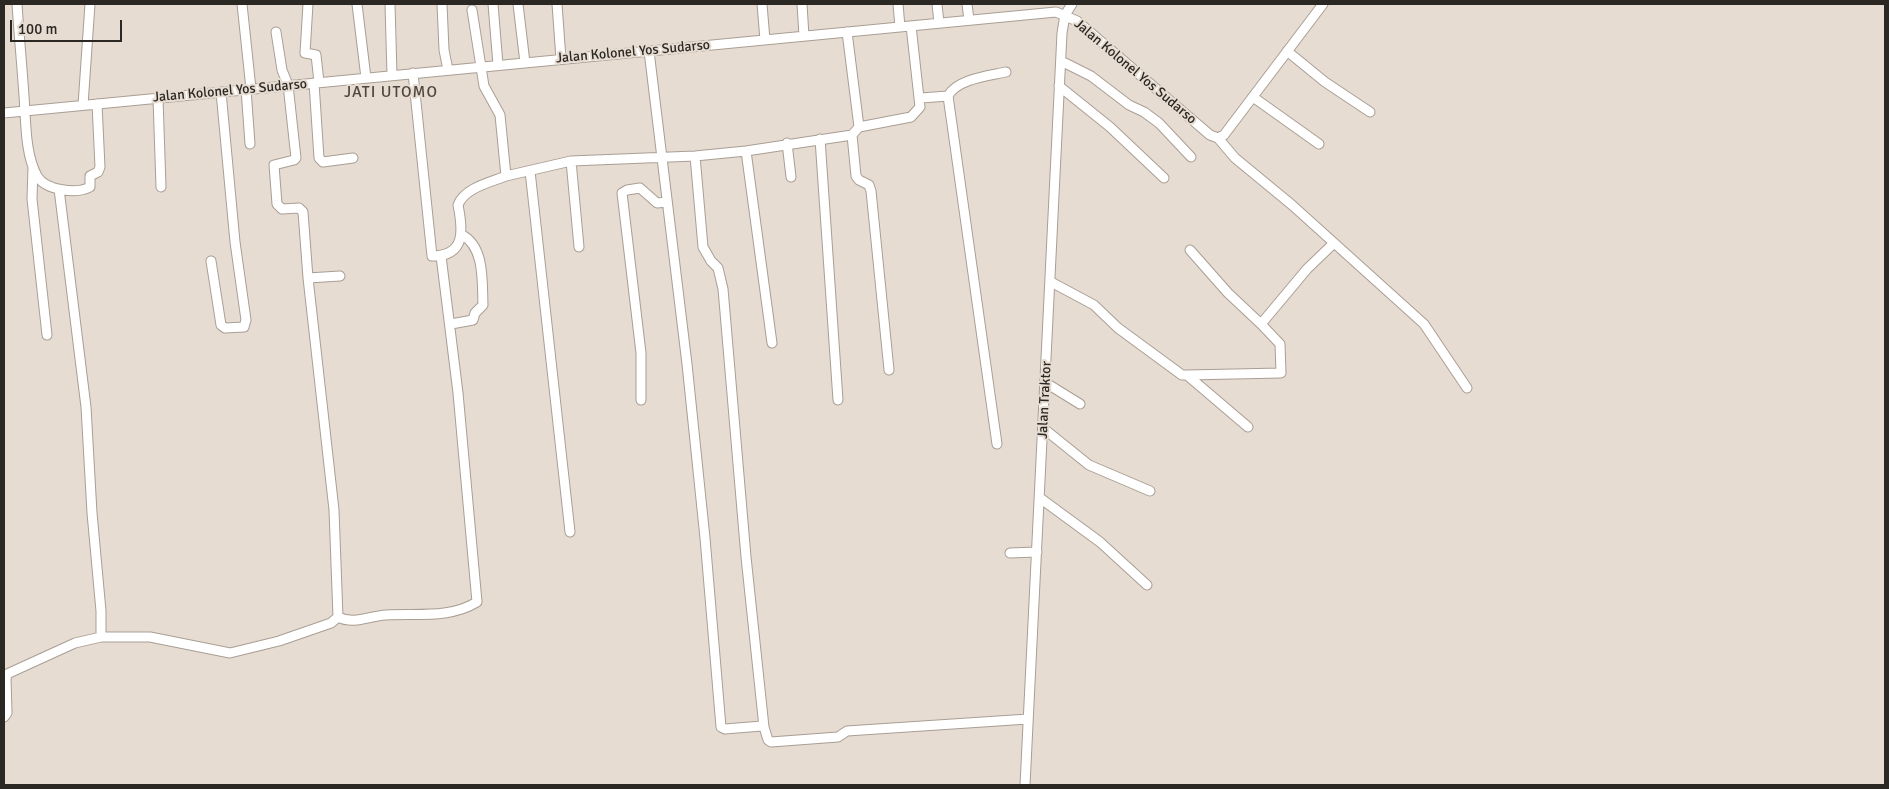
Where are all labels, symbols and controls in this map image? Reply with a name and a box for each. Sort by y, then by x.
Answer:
scale bar [12,10,125,42]
street label: Jalan Kolonel Yos Sudarso [1070,16,1200,128]
text: 100 m [18,20,58,38]
street label: Jalan Kolonel Yos Sudarso [555,37,711,67]
street label: Jalan Kolonel Yos Sudarso [152,76,308,106]
district label: JATI UTOMO [343,83,439,103]
street label: Jalan Traktor [1035,361,1055,439]

